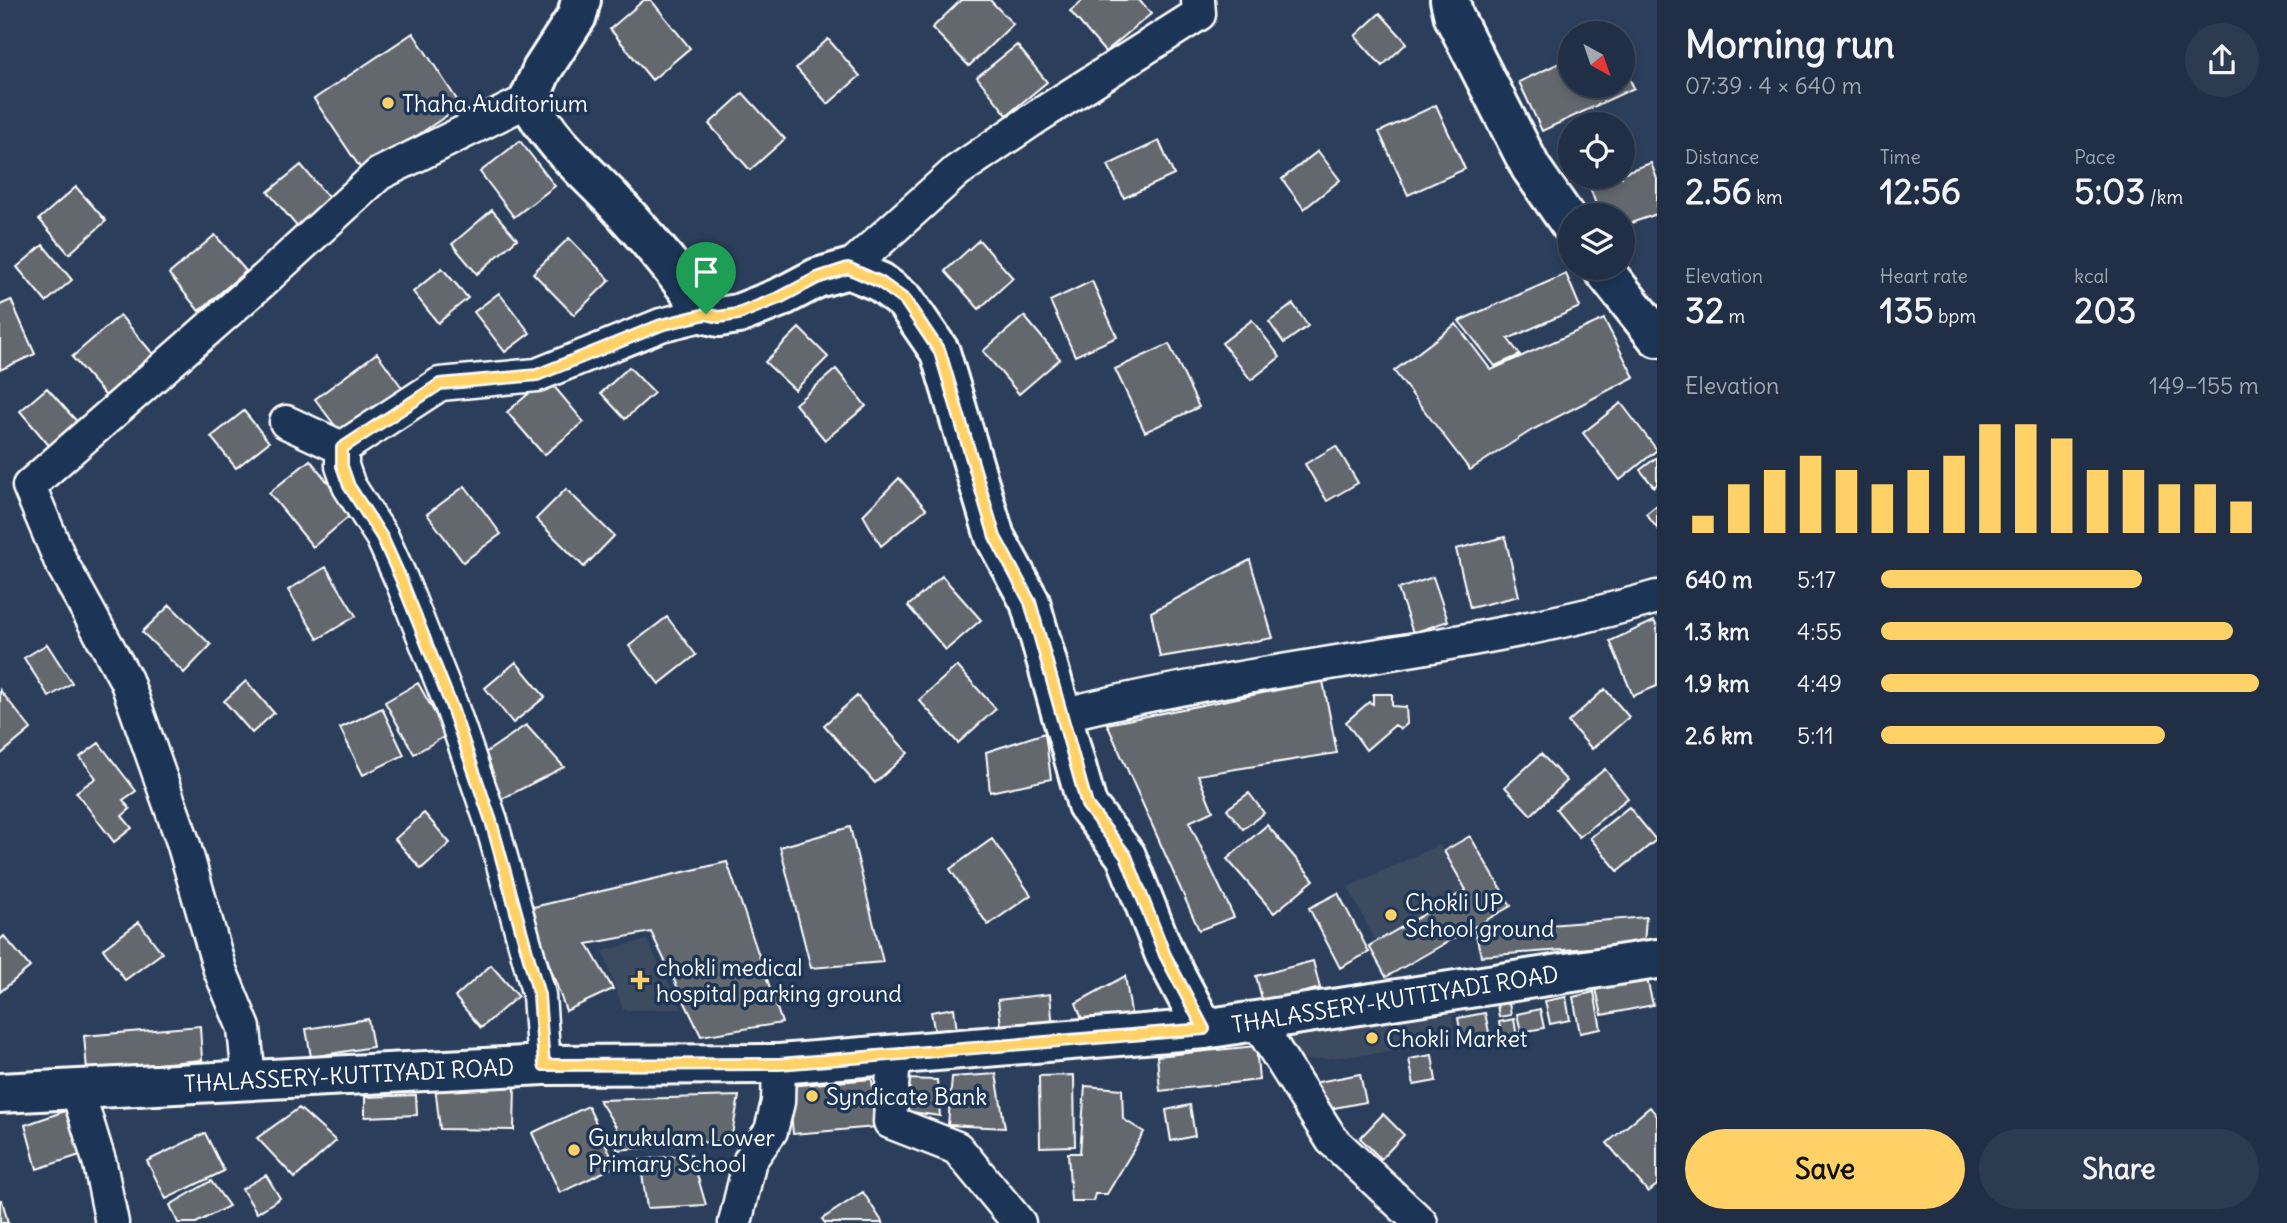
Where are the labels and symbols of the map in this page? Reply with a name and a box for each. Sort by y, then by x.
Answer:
north arrow [1558,21,1634,98]
place label: Thaha Auditorium [402,89,588,118]
marker: Thaha Auditorium [380,95,396,111]
pin [676,242,736,314]
place label: Chokli UP School ground [1405,888,1554,943]
marker: Chokli UP School ground [1383,907,1399,923]
place label: chokli medical hospital parking ground [656,953,902,1008]
street label: THALASSERY-KUTTIYADI ROAD [1229,959,1561,1039]
marker: chokli medical hospital parking ground [630,970,650,990]
place label: Chokli Market [1386,1024,1528,1053]
marker: Chokli Market [1364,1030,1380,1046]
street label: THALASSERY-KUTTIYADI ROAD [183,1052,515,1098]
place label: Syndicate Bank [826,1082,987,1111]
marker: Syndicate Bank [804,1088,820,1104]
place label: Gurukulam Lower Primary School [588,1123,776,1178]
marker: Gurukulam Lower Primary School [566,1142,582,1158]

